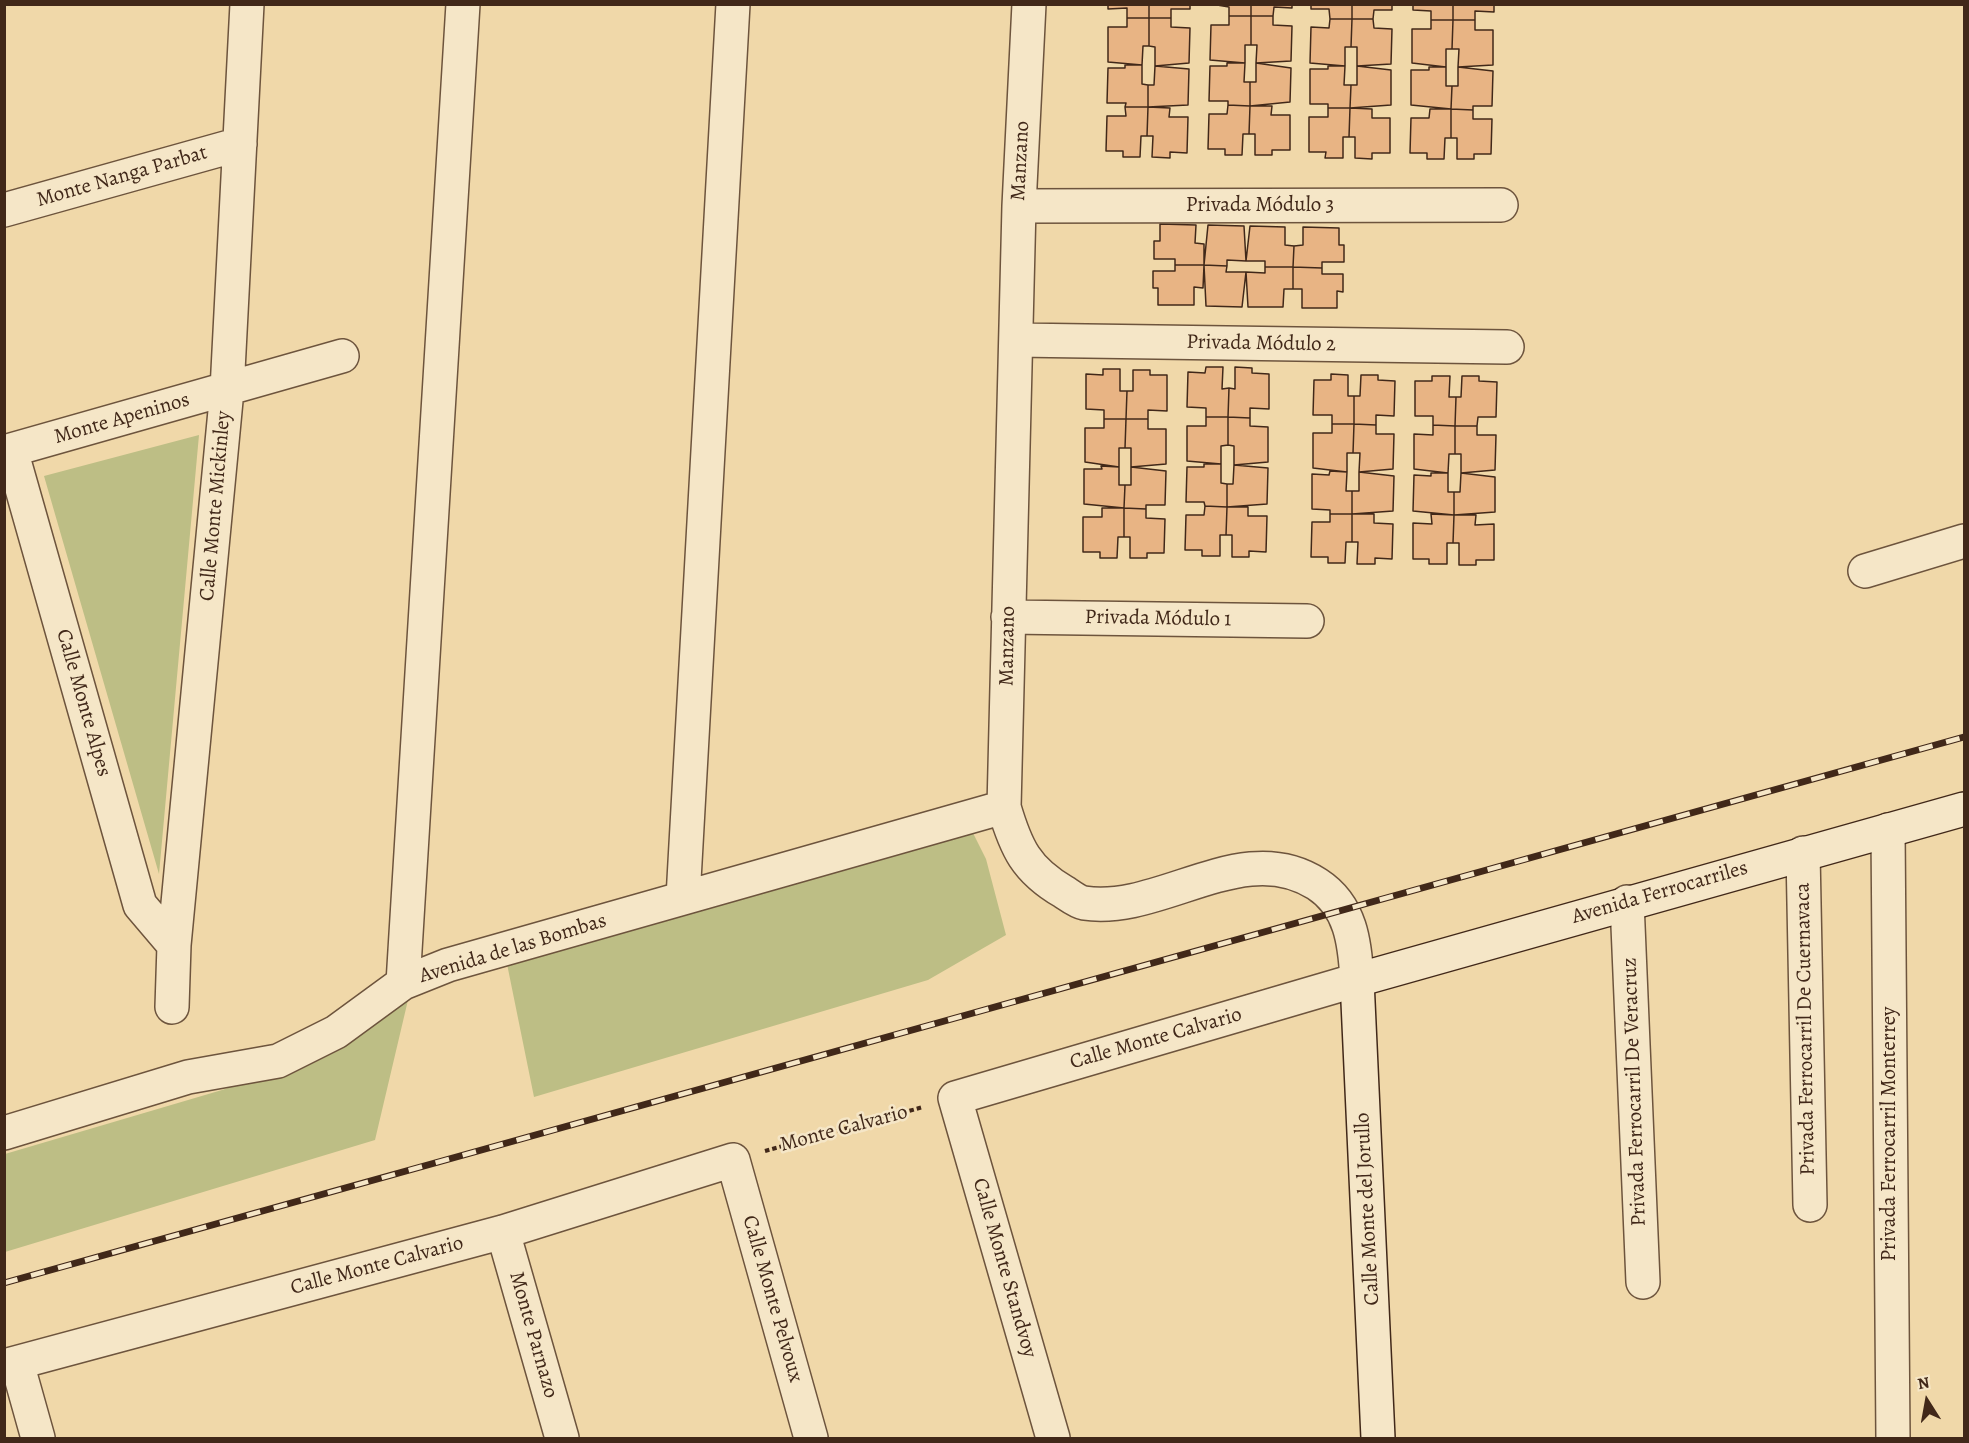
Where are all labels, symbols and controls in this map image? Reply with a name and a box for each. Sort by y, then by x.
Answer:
street label: Manzano [1006,120,1036,202]
street label: Monte Nanga Parbat [34,141,210,213]
street label: Privada Módulo 3 [1186,193,1334,219]
street label: Privada Módulo 2 [1186,330,1336,358]
street label: Monte Apeninos [51,388,193,450]
street label: Calle Monte Mickinley [195,410,237,602]
street label: Privada Módulo 1 [1084,605,1232,633]
street label: Manzano [995,606,1021,686]
street label: Calle Monte Alpes [50,626,116,780]
street label: Avenida Ferrocarriles [1569,856,1751,930]
street label: Privada Ferrocarril De Cuernavaca [1791,882,1821,1176]
street label: Avenida de las Bombas [416,909,610,989]
street label: Privada Ferrocarril De Veracruz [1618,957,1652,1227]
street label: Calle Monte Calvario [1067,1002,1245,1076]
street label: Privada Ferrocarril Monterrey [1877,1007,1903,1261]
street label: Monte Calvario [777,1100,911,1158]
street label: Calle Monte del Jorullo [1350,1112,1386,1306]
street label: Calle Monte Standvoy [966,1175,1042,1361]
street label: Calle Monte Pelvoux [736,1213,808,1385]
street label: Calle Monte Calvario [288,1231,466,1301]
street label: Monte Parnazo [503,1269,563,1401]
north arrow [1897,1371,1957,1431]
text: N [1916,1371,1931,1395]

